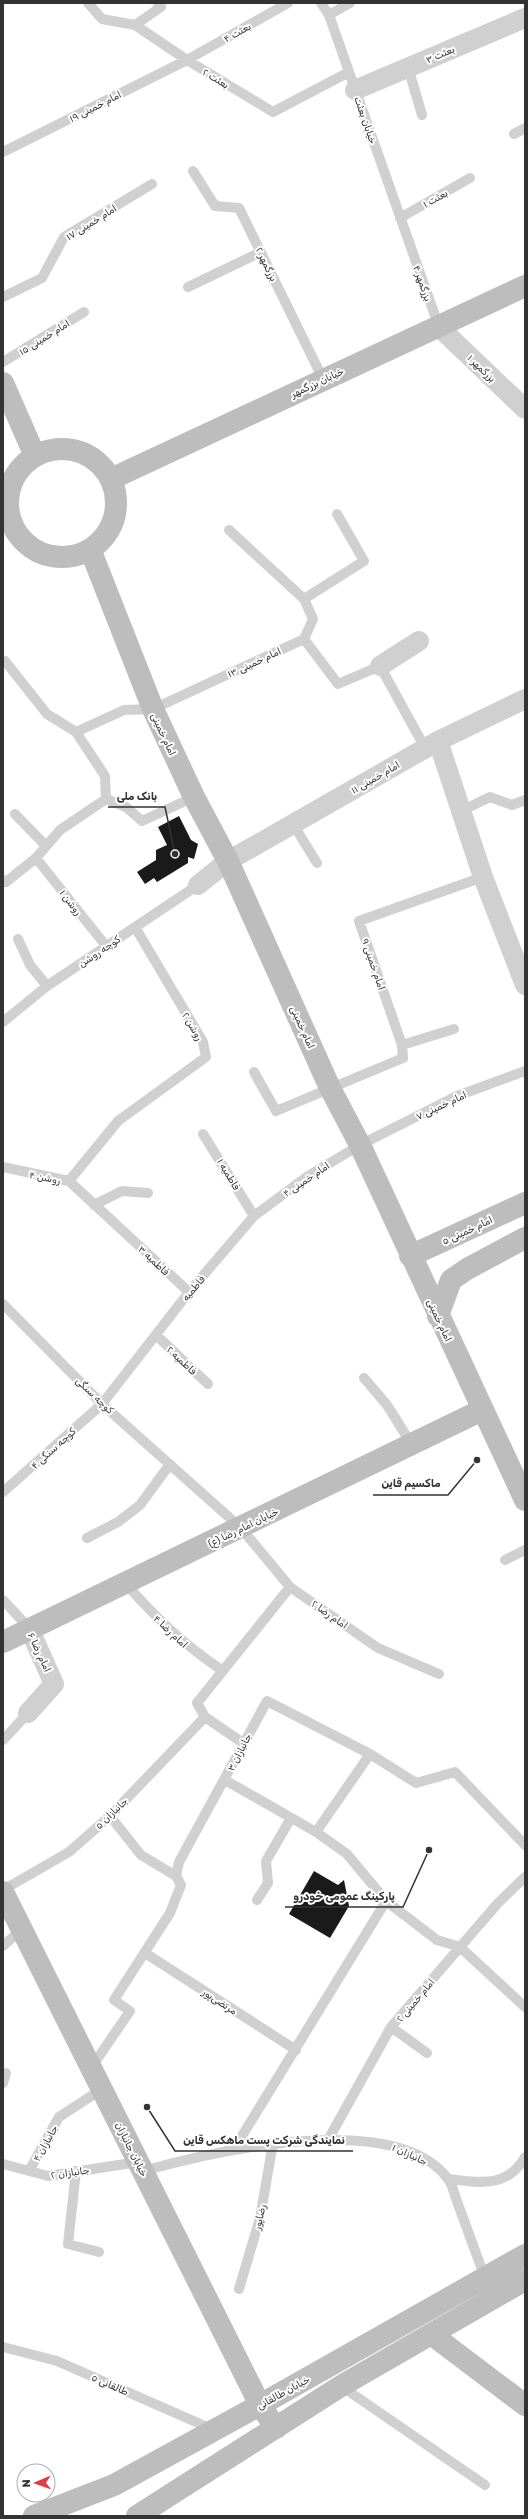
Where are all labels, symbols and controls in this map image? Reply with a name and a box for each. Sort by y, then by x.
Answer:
street label: بعثت ۴ [222,20,253,45]
street label: بعثت ۳ [424,43,457,66]
street label: بعثت ۲ [200,66,231,91]
street label: امام خمینی ۱۹ [67,89,124,125]
street label: خیابان بعثت [351,95,379,146]
street label: بعثت ۱ [421,187,450,211]
street label: امام خمینی ۱۷ [64,203,119,243]
street label: بزرگمهر ۲ [253,245,280,284]
street label: بزرگمهر ۴ [410,264,434,303]
street label: امام خمینی ۱۵ [17,318,72,358]
street label: بزرگمهر ۱ [465,352,498,385]
street label: خیابان بزرگمهر [288,365,346,401]
street label: امام خمینی ۱۳ [226,645,283,681]
street label: امام خمینی [148,711,178,758]
street label: امام خمینی ۱۱ [349,759,402,797]
callout: بانک ملی [108,784,165,807]
text: بانک ملی [117,790,157,803]
street label: روشن ۱ [57,888,84,918]
street label: کوچه روشن [76,933,123,970]
street label: امام خمینی ۹ [359,937,387,992]
street label: امام خمینی [287,1004,317,1051]
street label: روشن ۲ [179,1010,205,1043]
street label: امام خمینی ۷ [414,1089,469,1123]
street label: فاطمیه ۱ [214,1157,242,1193]
street label: امام خمینی ۴ [281,1160,332,1200]
street label: روشن ۴ [28,1169,61,1187]
street label: امام خمینی ۵ [440,1214,495,1248]
street label: فاطمیه ۳ [135,1243,172,1278]
street label: فاطمیه [180,1273,208,1304]
street label: امام خمینی [424,1297,454,1344]
street label: فاطمیه ۲ [164,1344,199,1378]
street label: کوچه سنگی [73,1375,116,1417]
street label: کوچه سنگی ۴ [29,1425,79,1472]
callout: ماکسیم قاین [373,1472,448,1495]
text: ماکسیم قاین [381,1477,441,1491]
street label: خیابان امام رضا (ع) [206,1506,281,1551]
street label: امام رضا ۲ [309,1598,350,1632]
street label: امام رضا ۴ [151,1613,190,1651]
street label: امام رضا ۶ [25,1631,53,1674]
street label: جانبازان ۳ [225,1732,254,1773]
street label: جانبازان ۵ [93,1795,130,1832]
callout: پارکینگ عمومی خودرو [285,1884,403,1907]
text: پارکینگ عمومی خودرو [293,1890,395,1904]
street label: امام خمینی ۲ [394,1976,437,2025]
street label: مرتضی‌پور [199,1986,239,2019]
street label: خیابان جانبازان [112,2120,150,2179]
street label: جانبازان ۴ [31,2123,61,2164]
callout: نمایندگی شرکت پست ماهکس قاین [175,2128,353,2151]
text: نمایندگی شرکت پست ماهکس قاین [183,2134,345,2148]
street label: جانبازان ۱ [390,2142,429,2168]
street label: جانبازان ۲ [50,2164,90,2182]
street label: رضاپور [251,2203,270,2232]
street label: طالقانی ۵ [89,2371,130,2398]
street label: خیابان طالقانی [255,2373,312,2412]
north arrow [16,2463,56,2503]
text: N [20,2479,33,2488]

